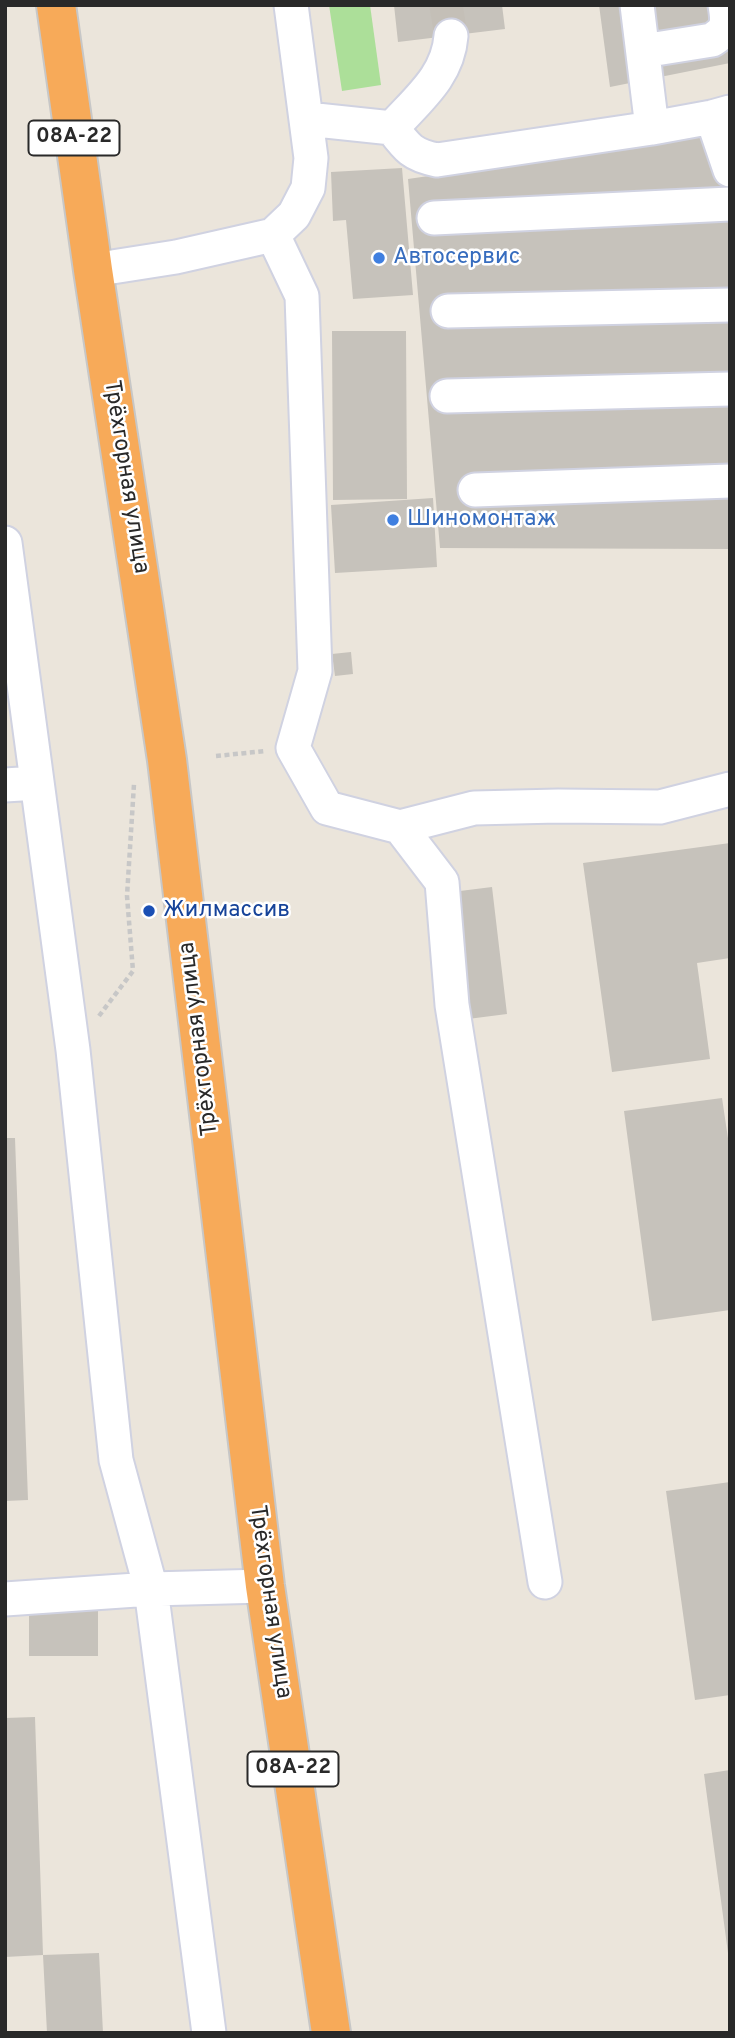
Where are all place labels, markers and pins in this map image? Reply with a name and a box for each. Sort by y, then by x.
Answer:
place label: Автосервис [393,244,520,272]
marker: Автосервис [371,250,387,266]
place label: Шиномонтаж [407,506,556,534]
marker: Шиномонтаж [385,512,401,528]
place label: Жилмассив [163,897,290,925]
marker: Жилмассив [141,903,157,919]

